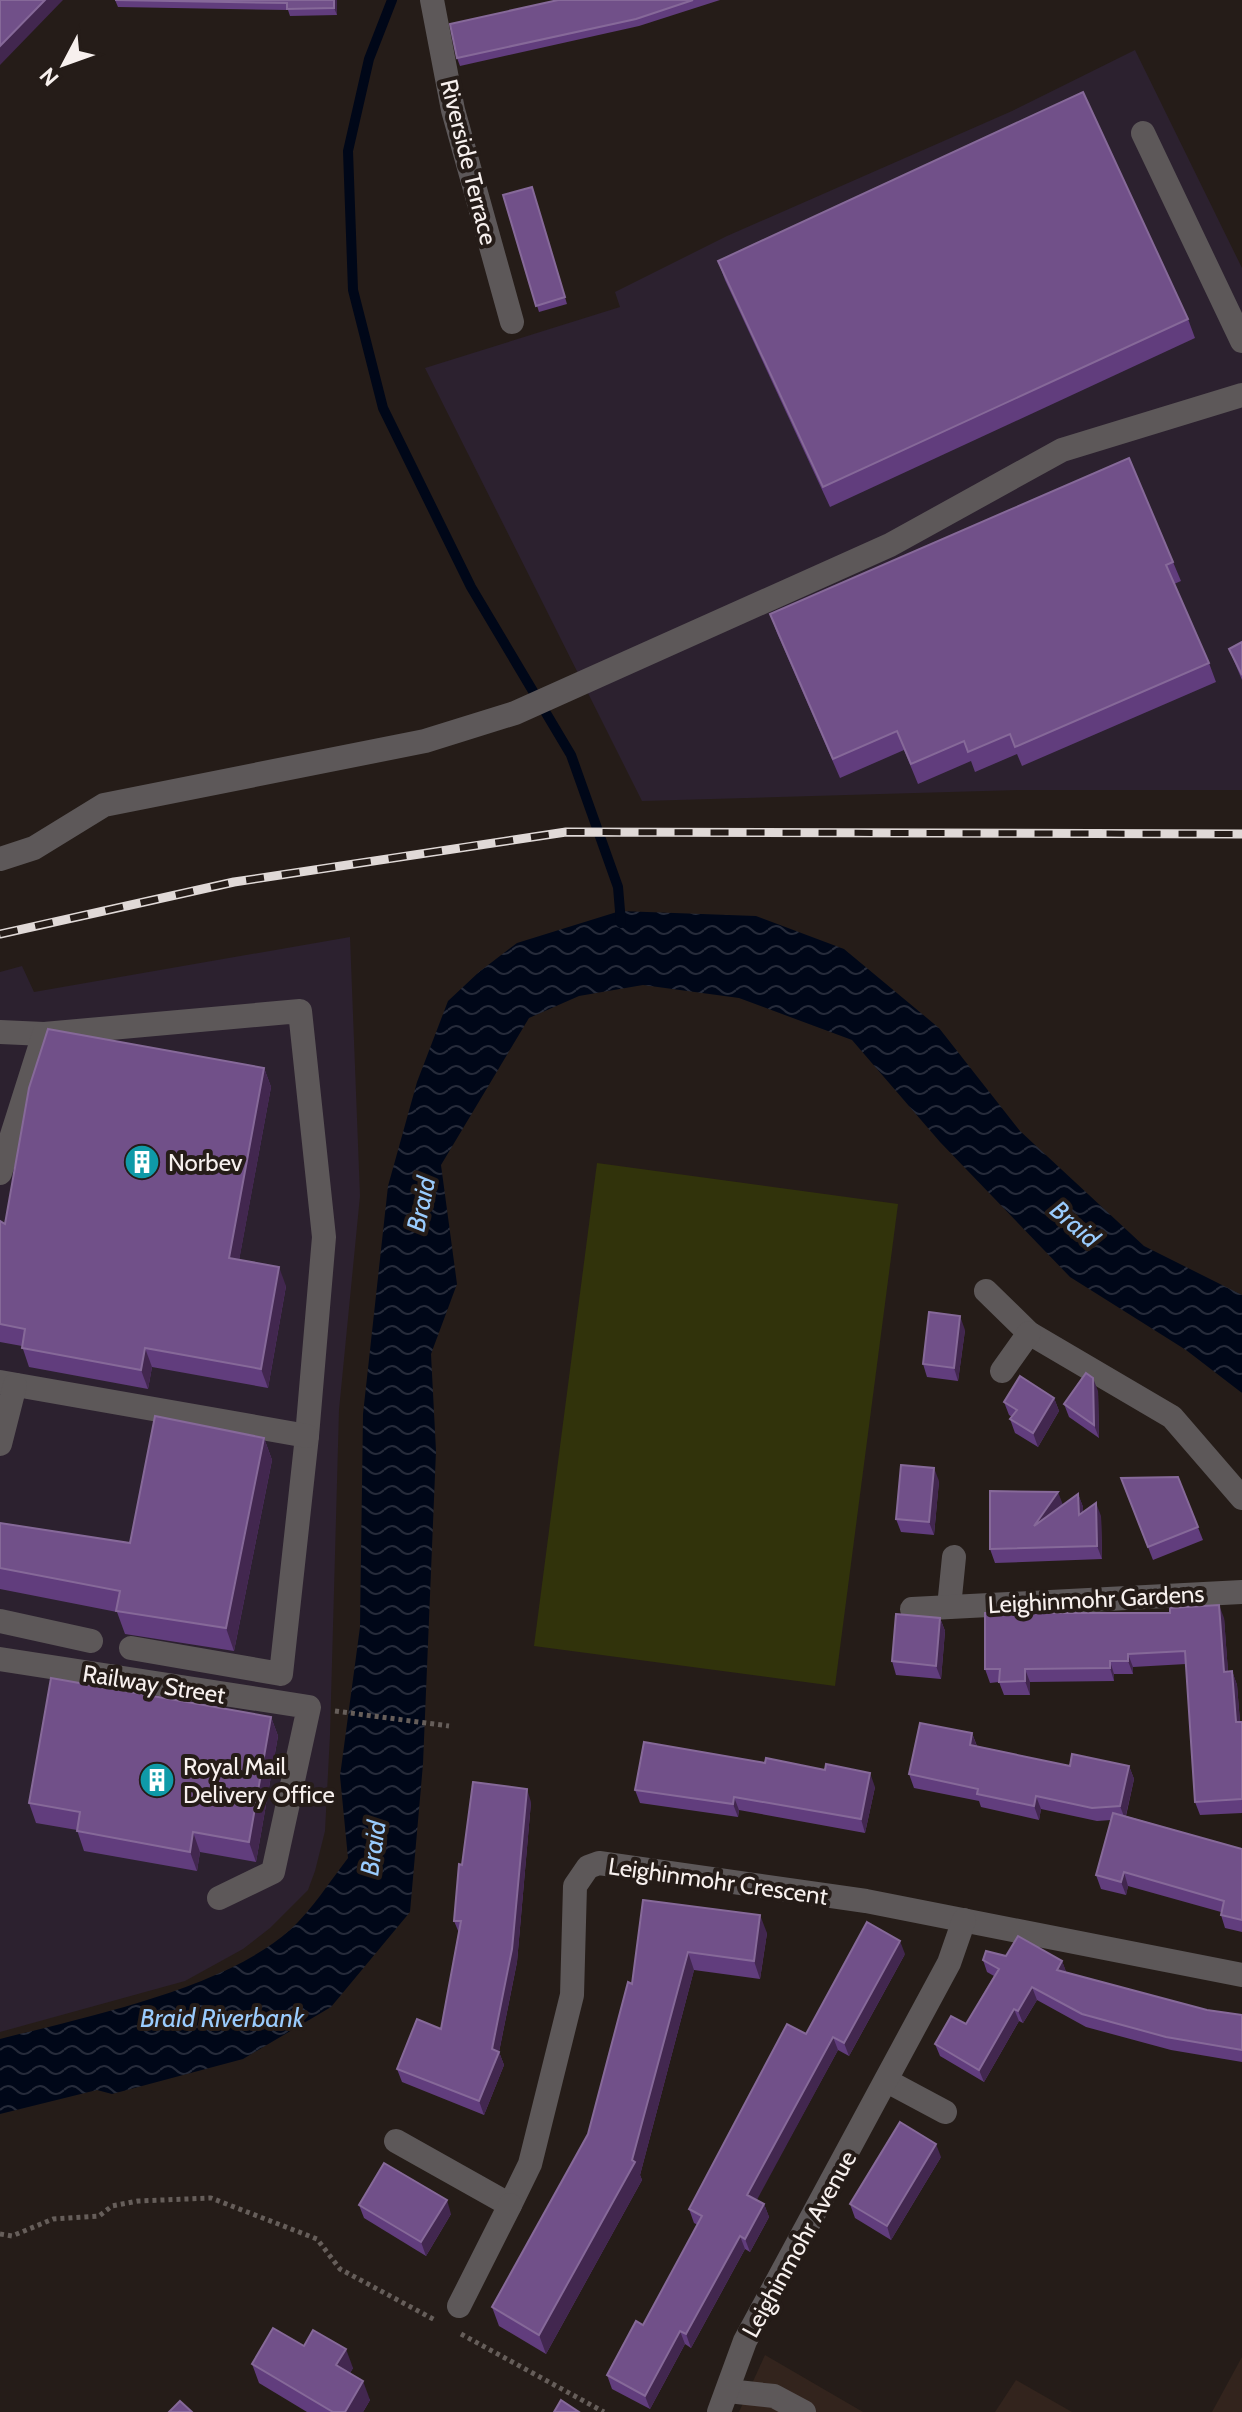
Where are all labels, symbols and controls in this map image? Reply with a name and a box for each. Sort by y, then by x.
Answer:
north arrow [24,24,104,104]
text: N [34,62,65,92]
street label: Riverside Terrace [434,76,504,248]
building icon: Norbev [123,1143,161,1181]
place label: Norbev [168,1148,243,1177]
water label: Braid [400,1172,443,1234]
water label: Braid [1044,1194,1108,1255]
street label: Leighinmohr Gardens [987,1579,1205,1619]
street label: Railway Street [81,1658,227,1710]
place label: Royal Mail Delivery Office [183,1752,335,1809]
building icon: Royal Mail Delivery Office [138,1761,176,1799]
water label: Braid [353,1817,393,1878]
street label: Leighinmohr Crescent [606,1851,830,1911]
water label: Braid Riverbank [140,2002,305,2034]
street label: Leighinmohr Avenue [736,2146,862,2342]

